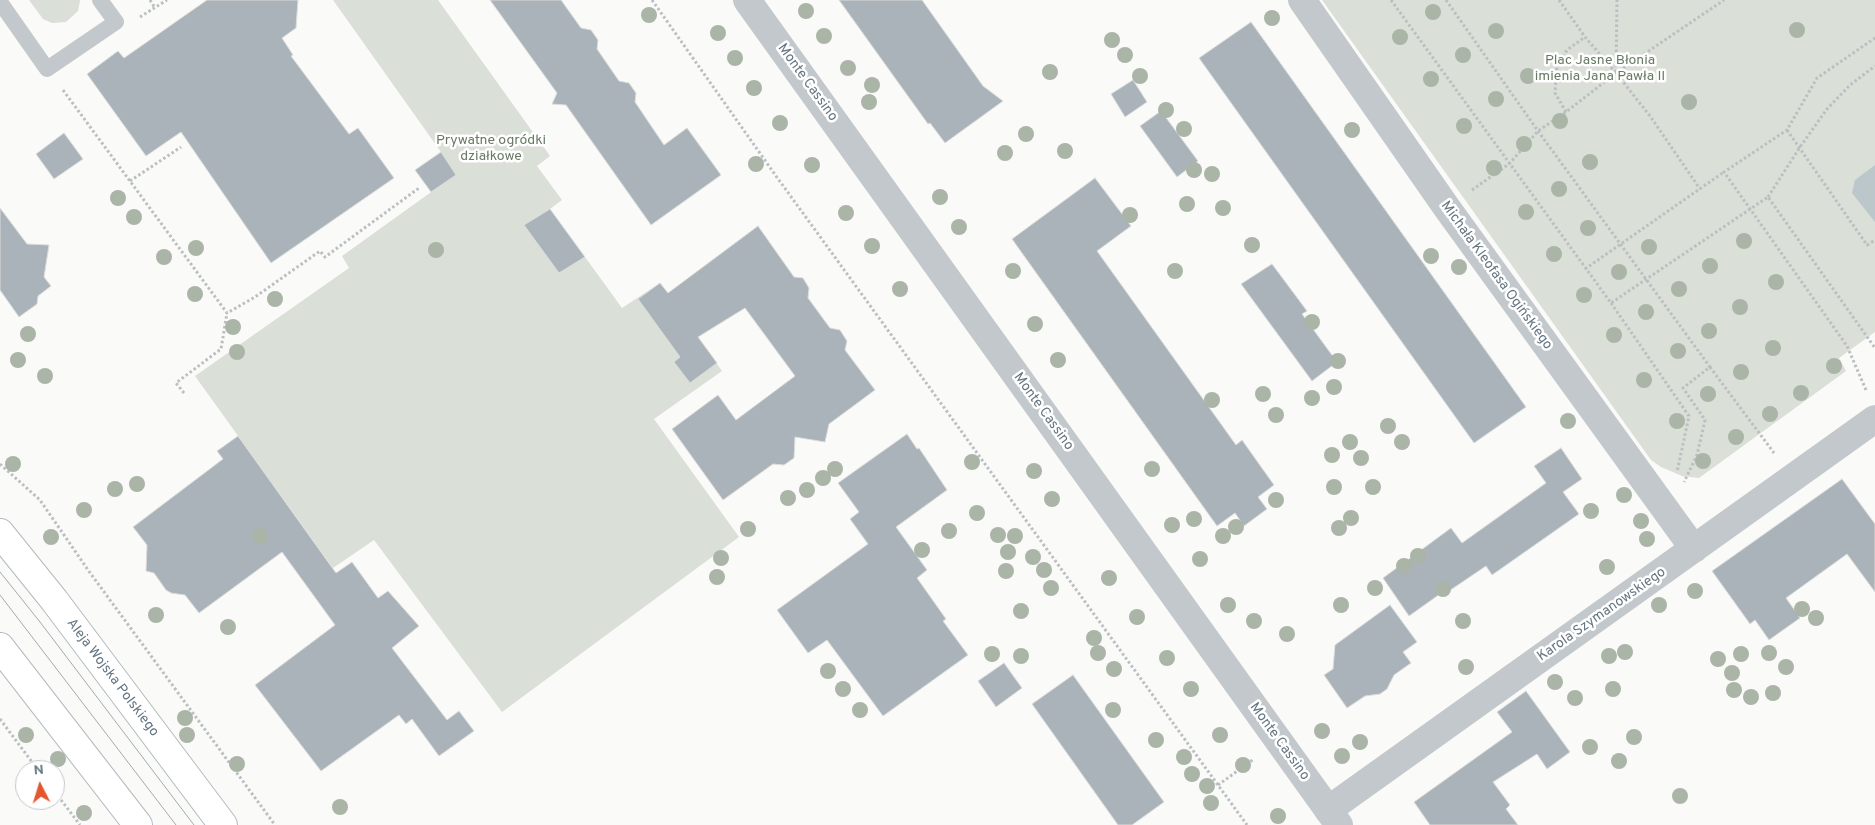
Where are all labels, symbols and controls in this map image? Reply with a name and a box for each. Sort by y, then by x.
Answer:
street label: Monte Cassino [773,41,841,125]
park label: Plac Jasne Błonia imienia Jana Pawła II [1535,53,1665,85]
park label: Prywatne ogródki działkowe [436,133,546,166]
street label: Michała Kleofasa Ogińskiego [1437,199,1555,353]
street label: Monte Cassino [1009,370,1077,454]
street label: Karola Szymanowskiego [1535,564,1669,666]
street label: Aleja Wojska Polskiego [62,616,162,740]
street label: Monte Cassino [1245,700,1313,784]
north arrow [15,760,65,810]
text: N [33,762,44,779]

